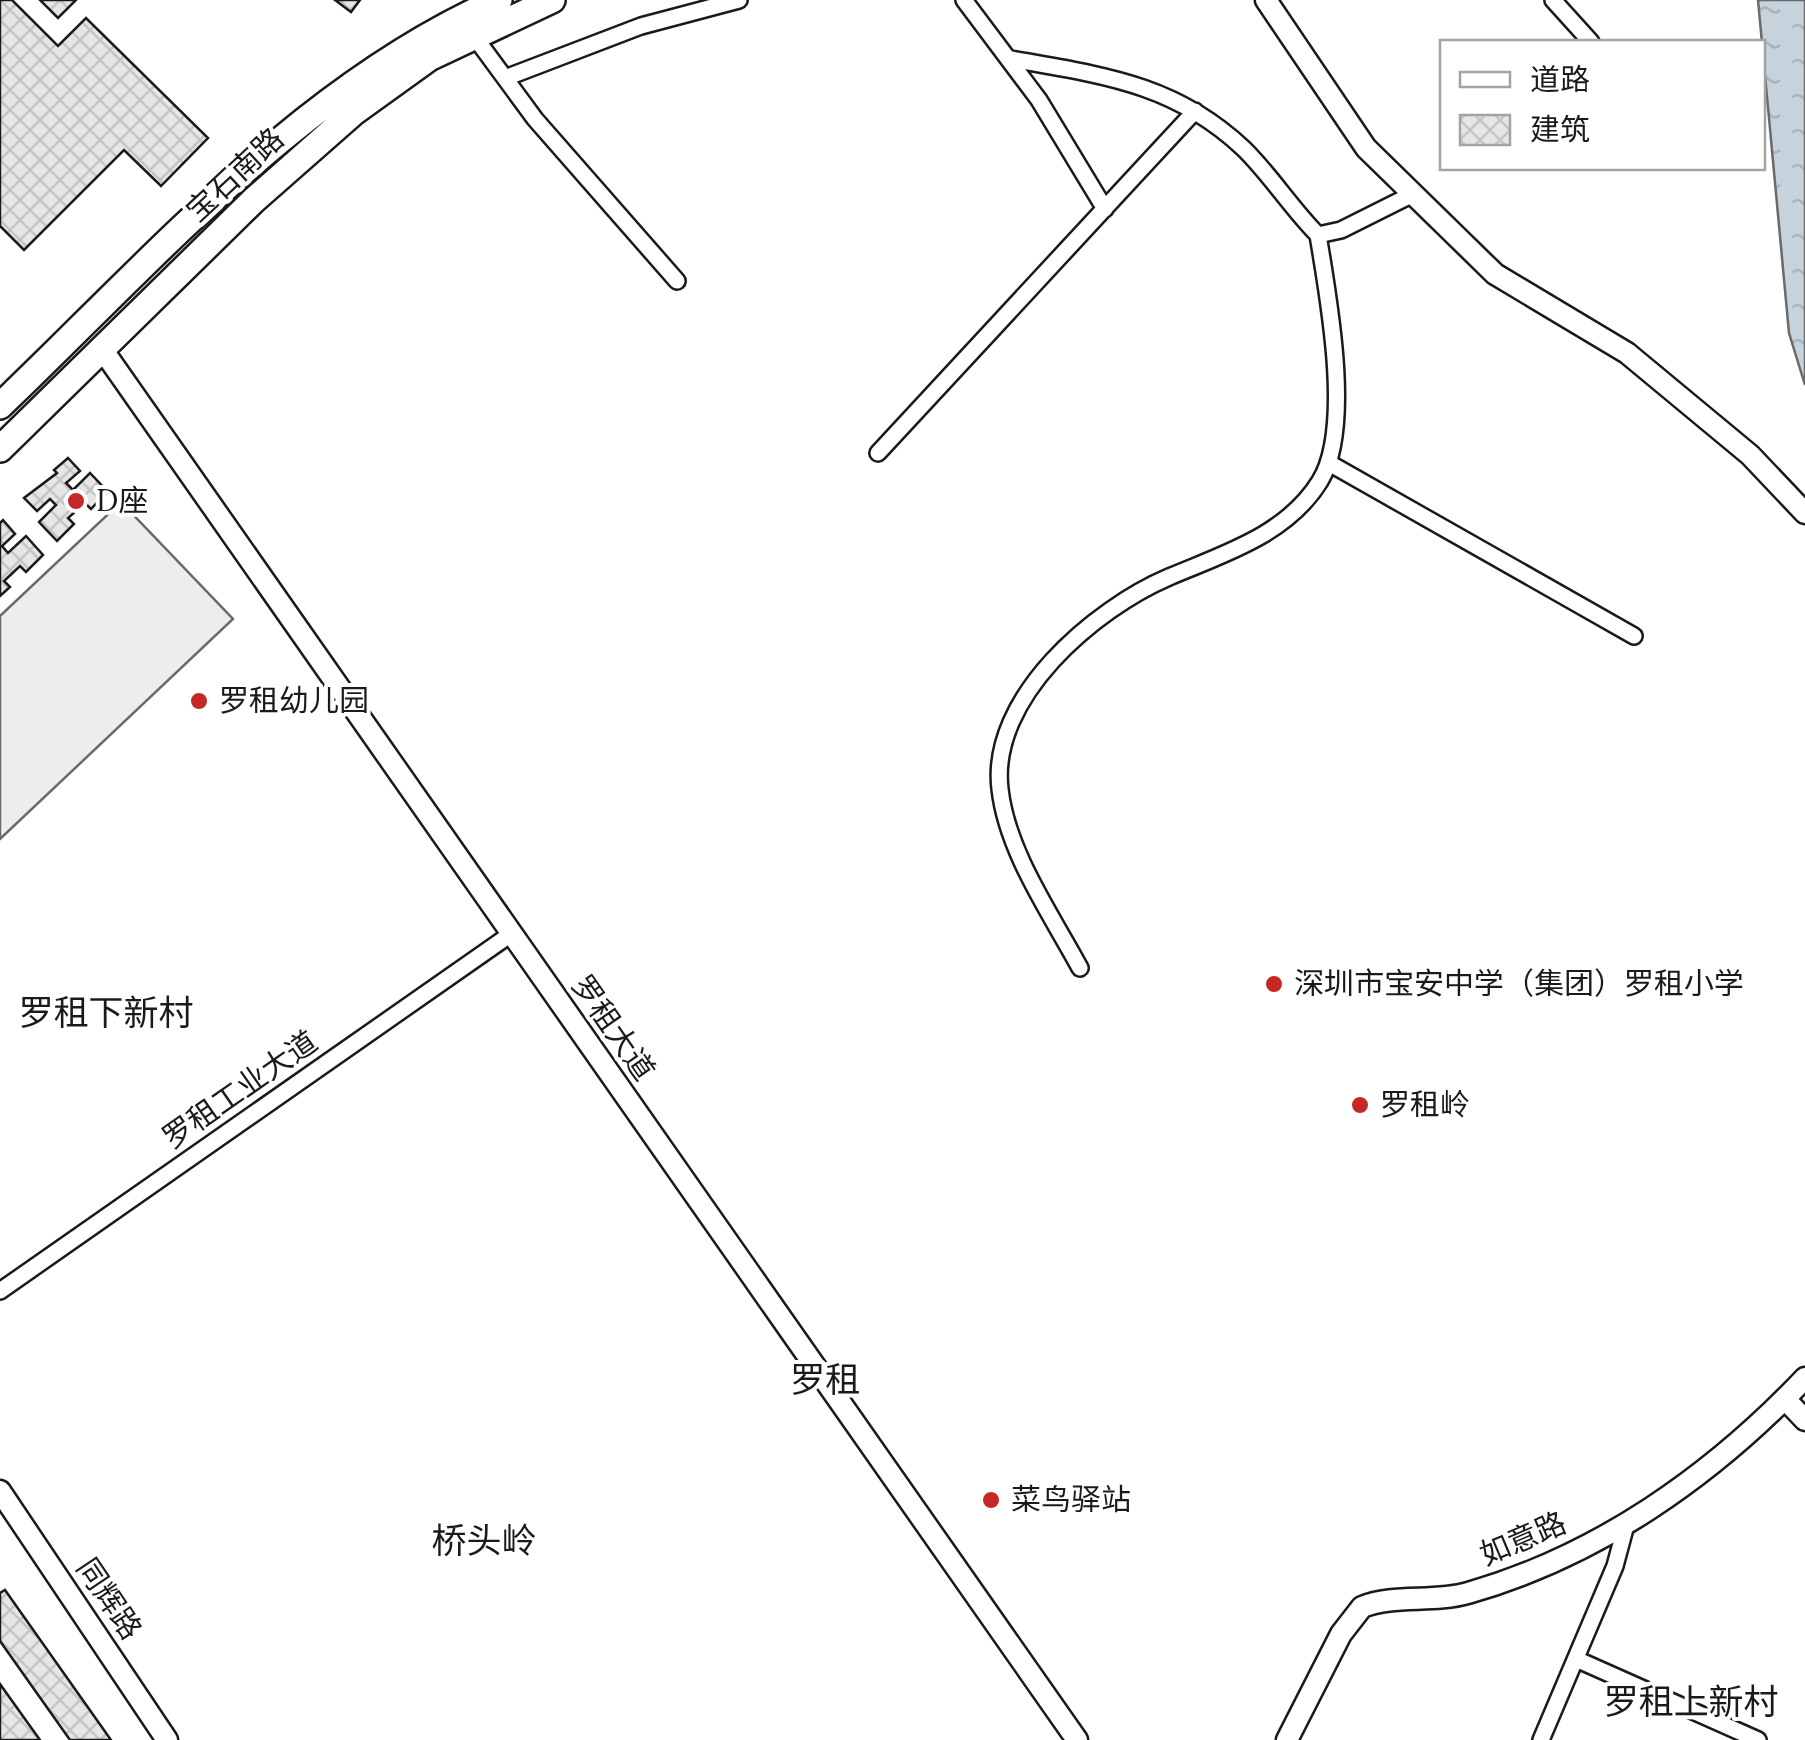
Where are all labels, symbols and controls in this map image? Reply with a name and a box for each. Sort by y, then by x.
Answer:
legend [1440,40,1765,170]
text: 道路 [1530,60,1590,98]
text: 建筑 [1530,110,1590,148]
street label: 宝石南路 [177,119,291,229]
place label: D座 [96,481,148,519]
marker: D座 [65,490,87,512]
place label: 罗租幼儿园 [219,681,369,719]
marker: 罗租幼儿园 [188,690,210,712]
place label: 深圳市宝安中学（集团）罗租小学 [1294,964,1744,1002]
street label: 罗租大道 [564,967,664,1087]
marker: 深圳市宝安中学（集团）罗租小学 [1263,973,1285,995]
district label: 罗租下新村 [18,990,194,1035]
street label: 罗租工业大道 [155,1022,324,1156]
place label: 罗租岭 [1380,1085,1470,1123]
marker: 罗租岭 [1349,1094,1371,1116]
district label: 罗租 [790,1357,860,1402]
place label: 菜鸟驿站 [1011,1480,1131,1518]
marker: 菜鸟驿站 [980,1489,1002,1511]
street label: 如意路 [1474,1503,1571,1573]
district label: 桥头岭 [431,1518,537,1563]
street label: 同辉路 [69,1551,151,1646]
district label: 罗租上新村 [1603,1679,1779,1724]

